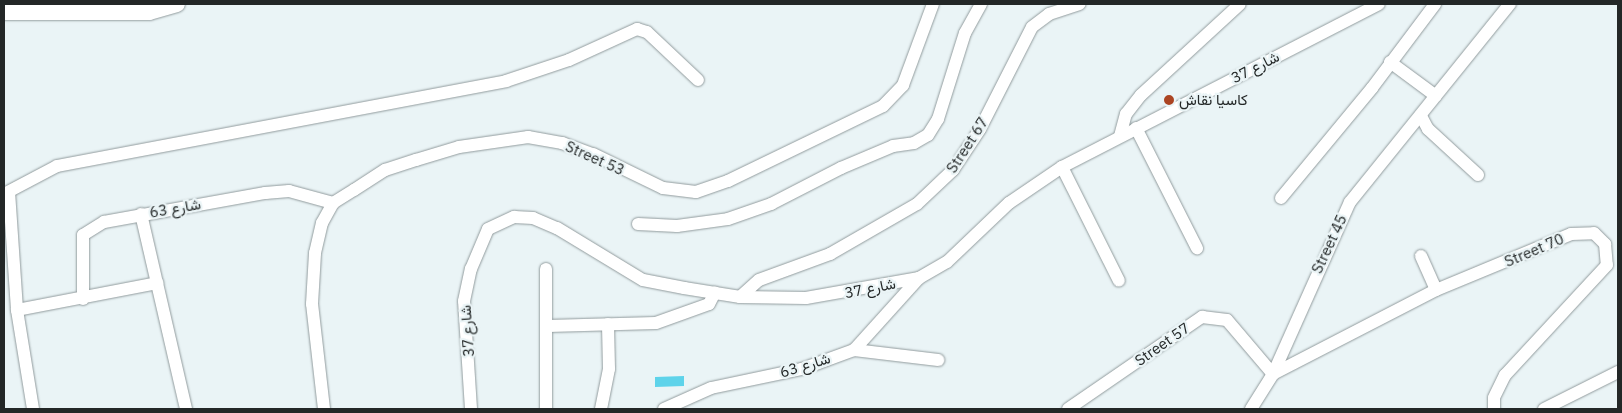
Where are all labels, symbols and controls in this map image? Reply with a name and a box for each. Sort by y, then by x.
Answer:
street label: شارع 37 [1228,47,1282,87]
place label: كاسيا نقاش [1179,91,1248,109]
marker: كاسيا نقاش [1163,94,1175,106]
street label: Street 67 [942,114,992,176]
street label: Street 53 [563,137,627,179]
street label: شارع 63 [148,195,202,221]
street label: Street 45 [1308,212,1350,276]
street label: Street 70 [1502,229,1566,271]
street label: شارع 37 [843,274,897,302]
street label: شارع 37 [456,305,478,357]
street label: Street 57 [1131,319,1193,369]
street label: شارع 63 [778,349,832,381]

